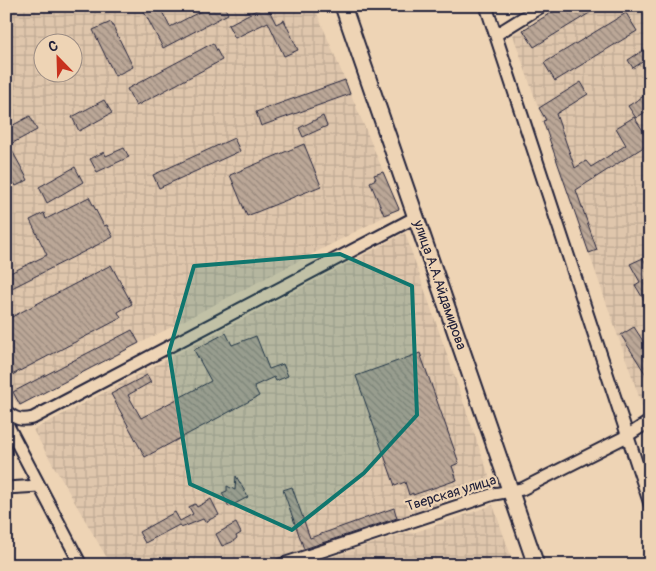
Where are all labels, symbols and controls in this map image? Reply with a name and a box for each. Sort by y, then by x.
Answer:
north arrow [32,32,82,82]
text: С [46,37,61,56]
street label: улица А.А.Айдамирова [410,217,470,352]
street label: Тверская улица [404,471,498,515]

